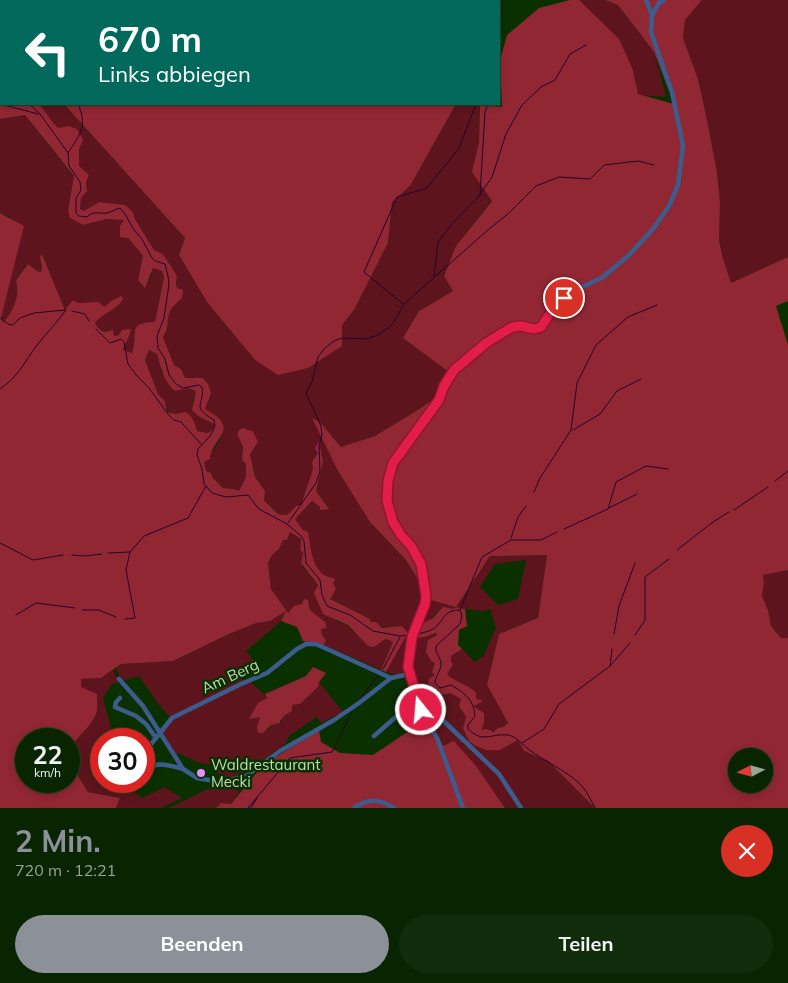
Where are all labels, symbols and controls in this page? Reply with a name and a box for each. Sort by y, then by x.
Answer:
text: 670 m [98,17,202,61]
icon: left [15,20,80,85]
text: Links abbiegen [98,60,251,88]
pin [543,277,585,319]
icon: arrive [550,284,578,312]
street label: Am Berg [198,655,262,697]
position arrow [394,683,446,735]
speed limit sign: 30 [90,728,155,793]
text: 22 [32,739,63,770]
north arrow [728,748,772,792]
map controls [728,748,773,793]
place label: Waldrestaurant Mecki [211,755,321,791]
text: km/h [34,765,61,780]
marker: Waldrestaurant Mecki [195,767,207,779]
text: 2 Min. [15,822,101,860]
button: close [721,825,773,877]
text: 720 m · 12:21 [15,860,116,880]
button: Beenden [15,915,389,973]
button: Teilen [399,915,773,973]

